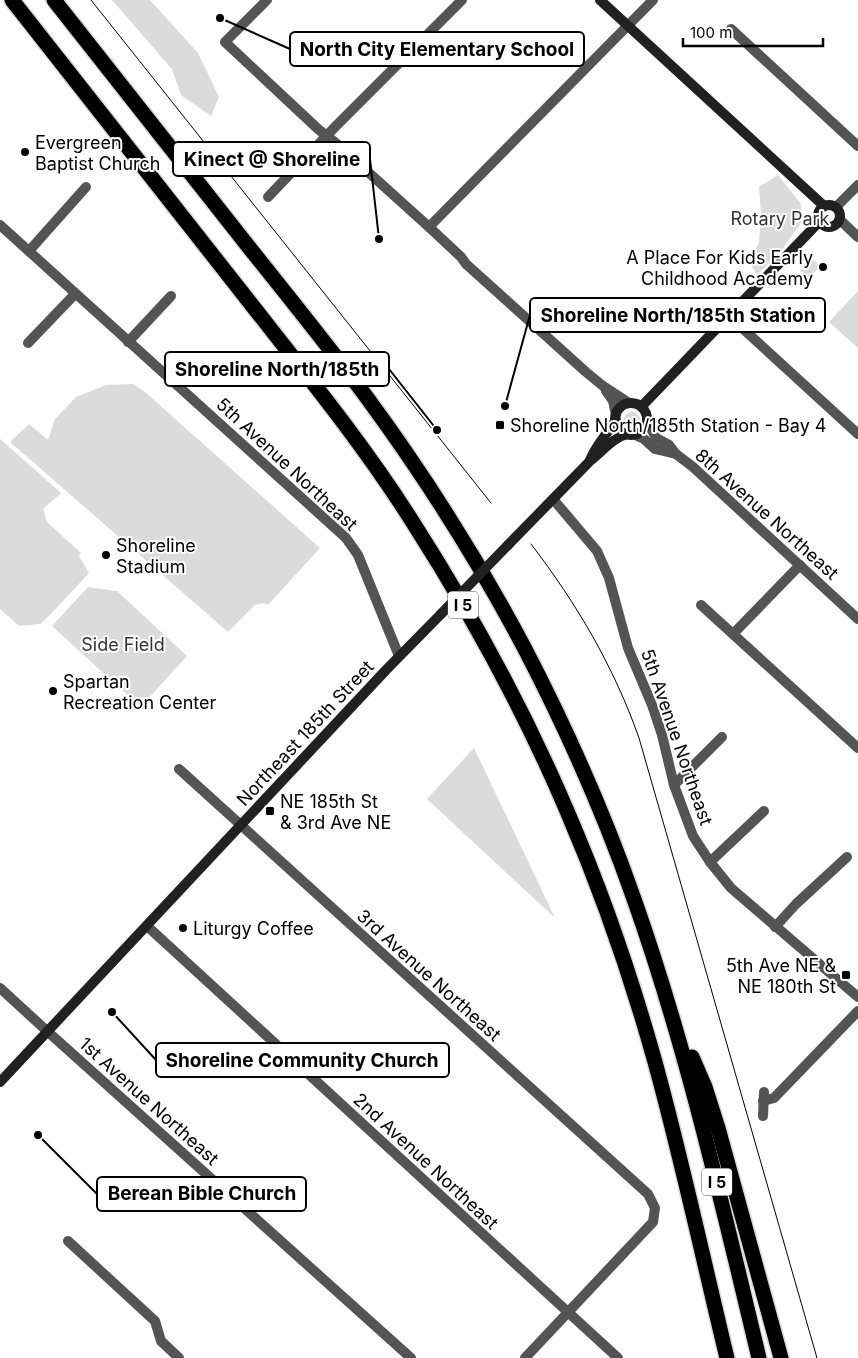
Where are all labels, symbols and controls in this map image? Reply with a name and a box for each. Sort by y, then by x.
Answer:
scale bar [683,15,823,47]
text: 100 m [690,23,732,42]
callout: North City Elementary School [290,32,584,66]
text: North City Elementary School [300,38,574,61]
place label: Evergreen Baptist Church [35,132,160,174]
callout: Kinect @ Shoreline [173,142,370,176]
marker: Evergreen Baptist Church [19,146,31,158]
text: Kinect @ Shoreline [184,148,360,171]
park label: Rotary Park [731,208,830,229]
place label: A Place For Kids Early Childhood Academy [626,247,813,289]
marker: A Place For Kids Early Childhood Academy [817,261,829,273]
callout: Shoreline North/185th Station [530,298,825,332]
text: Shoreline North/185th Station [540,304,816,327]
callout: Shoreline North/185th [165,352,389,386]
text: Shoreline North/185th [175,358,379,381]
street label: 5th Avenue Northeast [212,393,362,535]
place label: Shoreline North/185th Station - Bay 4 [510,415,826,436]
marker: Shoreline North/185th Station - Bay 4 [494,419,506,431]
street label: 8th Avenue Northeast [691,444,843,584]
place label: Shoreline Stadium [116,535,196,577]
marker: Shoreline Stadium [100,549,112,561]
road number: I 5 [448,592,478,618]
park label: Side Field [81,634,165,655]
street label: 5th Avenue Northeast [637,646,717,828]
street label: Northeast 185th Street [232,656,378,810]
place label: Spartan Recreation Center [63,671,217,713]
marker: Spartan Recreation Center [47,685,59,697]
place label: NE 185th St & 3rd Ave NE [280,791,391,833]
marker: NE 185th St & 3rd Ave NE [264,805,276,817]
street label: 3rd Avenue Northeast [353,905,505,1045]
place label: Liturgy Coffee [193,918,314,939]
marker: Liturgy Coffee [177,922,189,934]
place label: 5th Ave NE & NE 180th St [726,955,836,997]
marker: 5th Ave NE & NE 180th St [840,969,852,981]
street label: 1st Avenue Northeast [75,1033,223,1169]
callout: Shoreline Community Church [156,1043,449,1077]
text: Shoreline Community Church [166,1049,438,1072]
street label: 2nd Avenue Northeast [349,1088,503,1234]
road number: I 5 [702,1168,732,1196]
callout: Berean Bible Church [97,1177,306,1211]
text: Berean Bible Church [108,1182,296,1205]

